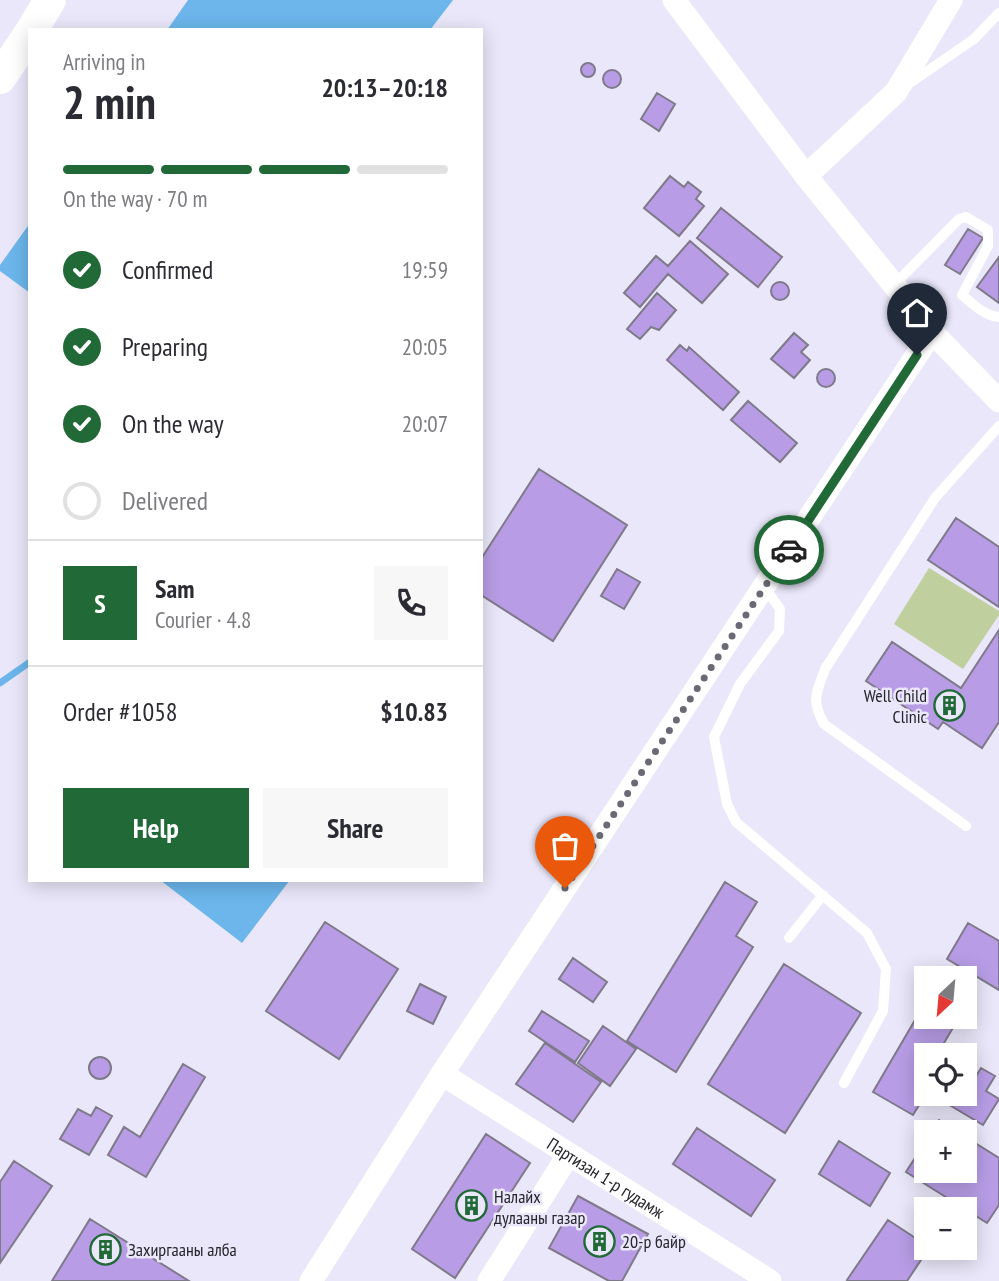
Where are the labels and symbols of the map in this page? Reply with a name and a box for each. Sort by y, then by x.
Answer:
pin [887,283,947,355]
courier [754,515,824,585]
place label: Well Child Clinic [864,684,928,728]
building icon: Well Child Clinic [933,688,967,722]
pin [535,816,595,888]
north arrow [914,966,976,1029]
street label: Партизан 1-р гудамж [543,1132,669,1223]
place label: Налайх дулааны газар [494,1185,586,1229]
building icon: Налайх дулааны газар [454,1189,488,1223]
building icon: 20-р байр [582,1224,616,1258]
place label: 20-р байр [622,1230,686,1253]
building icon: Захиргааны алба [88,1232,122,1266]
place label: Захиргааны алба [128,1238,237,1261]

